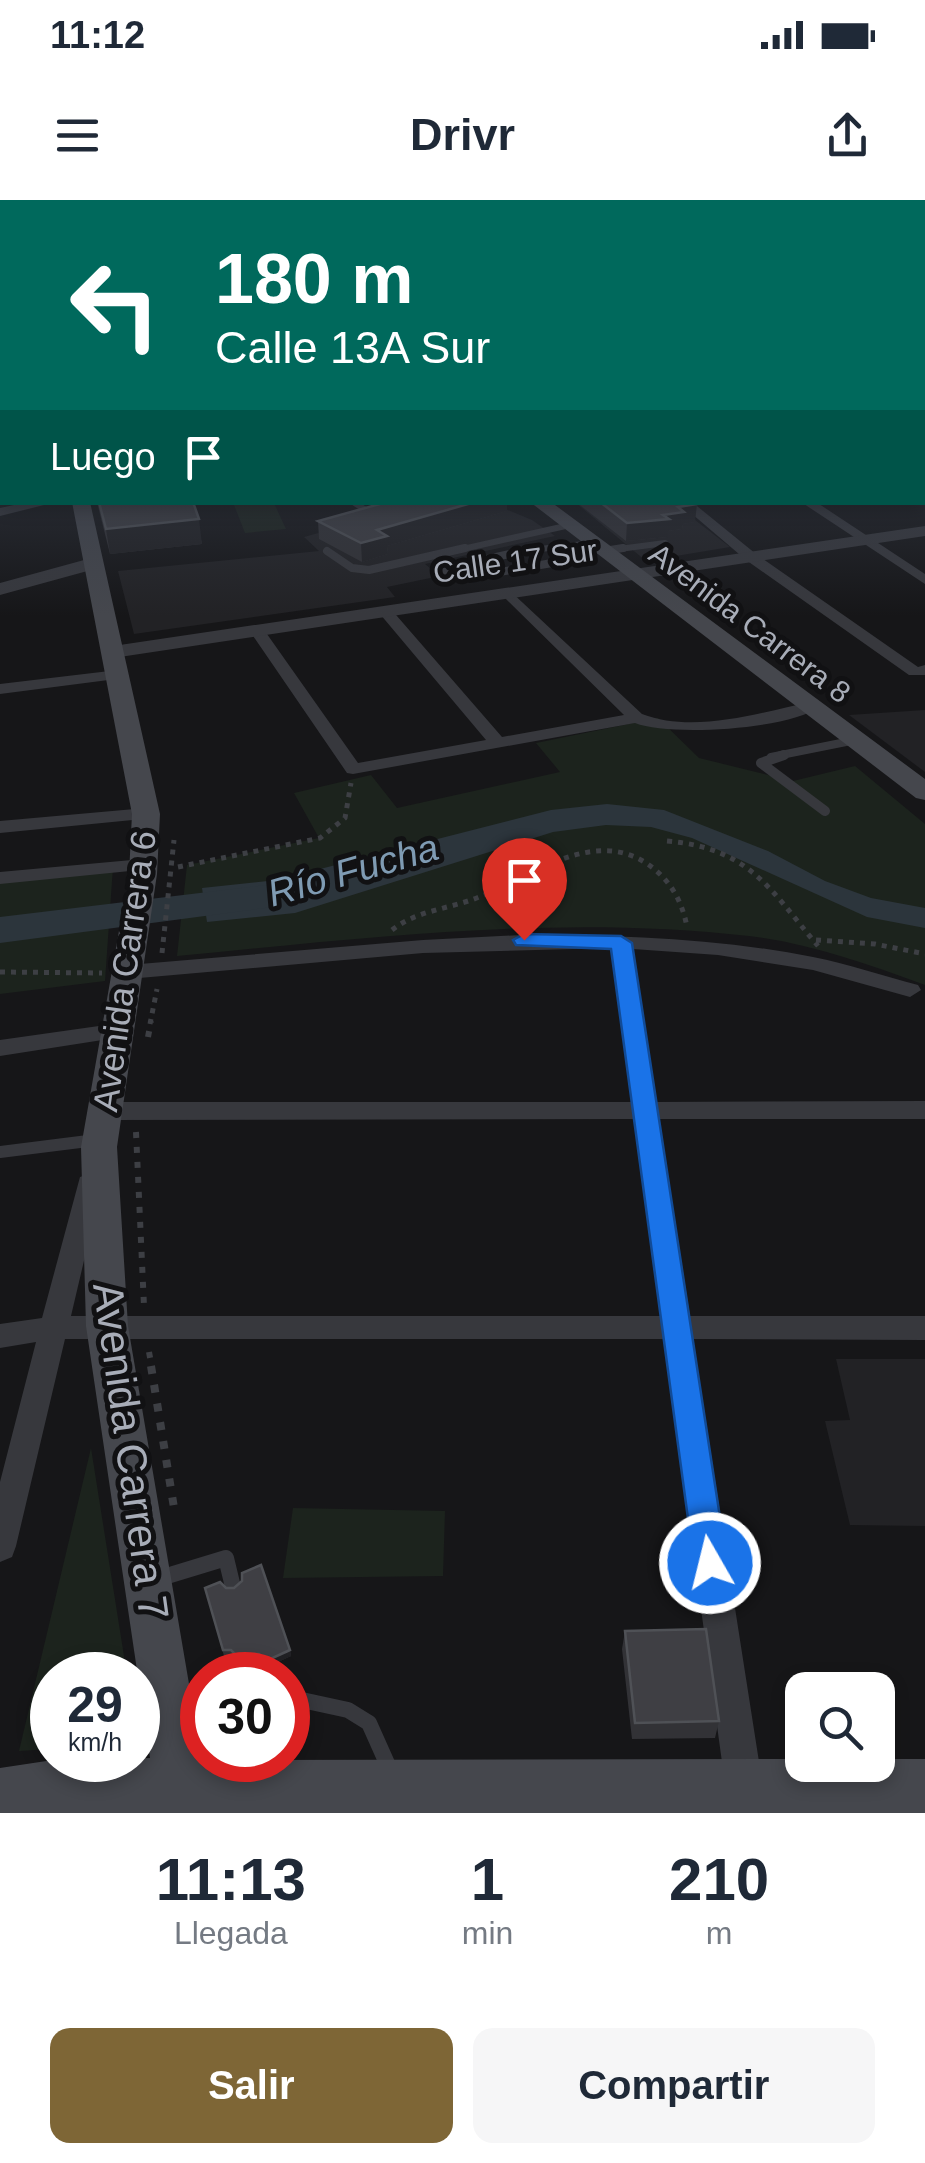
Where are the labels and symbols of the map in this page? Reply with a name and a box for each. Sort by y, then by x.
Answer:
street label: Calle 17 Sur [431,533,599,589]
street label: Avenida Carrera 8 [643,537,857,709]
water label: Río Fucha [263,826,443,914]
street label: Avenida Carrera 6 [85,828,163,1114]
pin [482,838,567,941]
street label: Avenida Carrera 7 [84,1279,178,1623]
position arrow [658,1511,762,1615]
speed limit sign: 30 [180,1652,310,1782]

